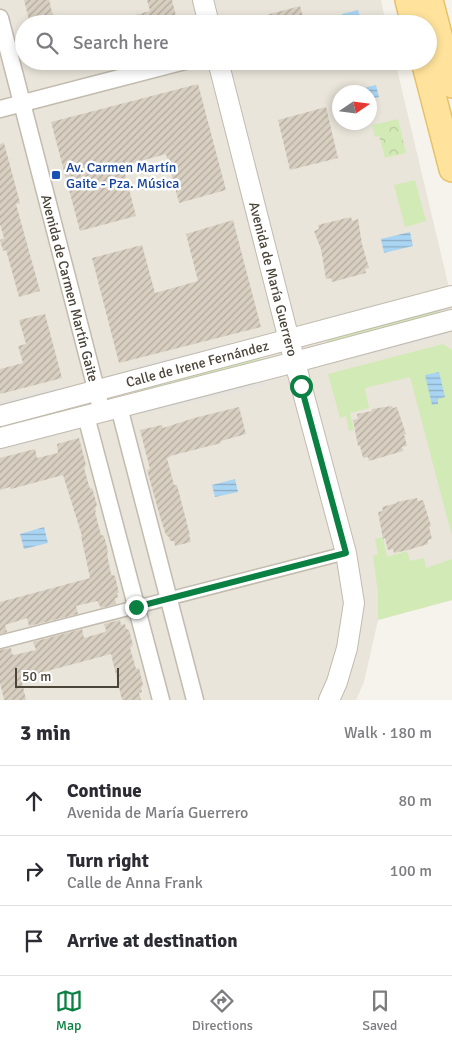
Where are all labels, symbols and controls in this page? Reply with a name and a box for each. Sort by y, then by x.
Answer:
search box [15,15,437,70]
icon: search [33,29,61,57]
text: Search here [73,31,169,55]
north arrow [332,85,377,130]
place label: Av. Carmen Martín Gaite - Pza. Música [66,159,179,192]
marker: Av. Carmen Martín Gaite - Pza. Música [50,169,62,181]
street label: Avenida de Carmen Martín Gaite [38,193,102,384]
street label: Avenida de María Guerrero [246,200,301,358]
street label: Calle de Irene Fernández [124,337,270,391]
route start [290,375,313,398]
route end [125,596,148,619]
scale bar [15,665,119,688]
text: 50 m [22,668,51,685]
text: 3 min [20,720,71,746]
text: Walk · 180 m [344,723,432,743]
text: Continue [67,779,142,803]
icon: ahead [20,787,48,815]
text: 80 m [398,791,432,811]
text: Avenida de María Guerrero [67,803,248,823]
text: Turn right [67,849,149,873]
icon: right [20,857,48,885]
text: 100 m [390,861,432,881]
text: Calle de Anna Frank [67,873,203,893]
icon: arrive [20,927,48,955]
text: Arrive at destination [67,929,238,953]
tab: Map [55,987,83,1034]
tab: Directions [192,987,253,1034]
tab: Saved [362,987,397,1034]

